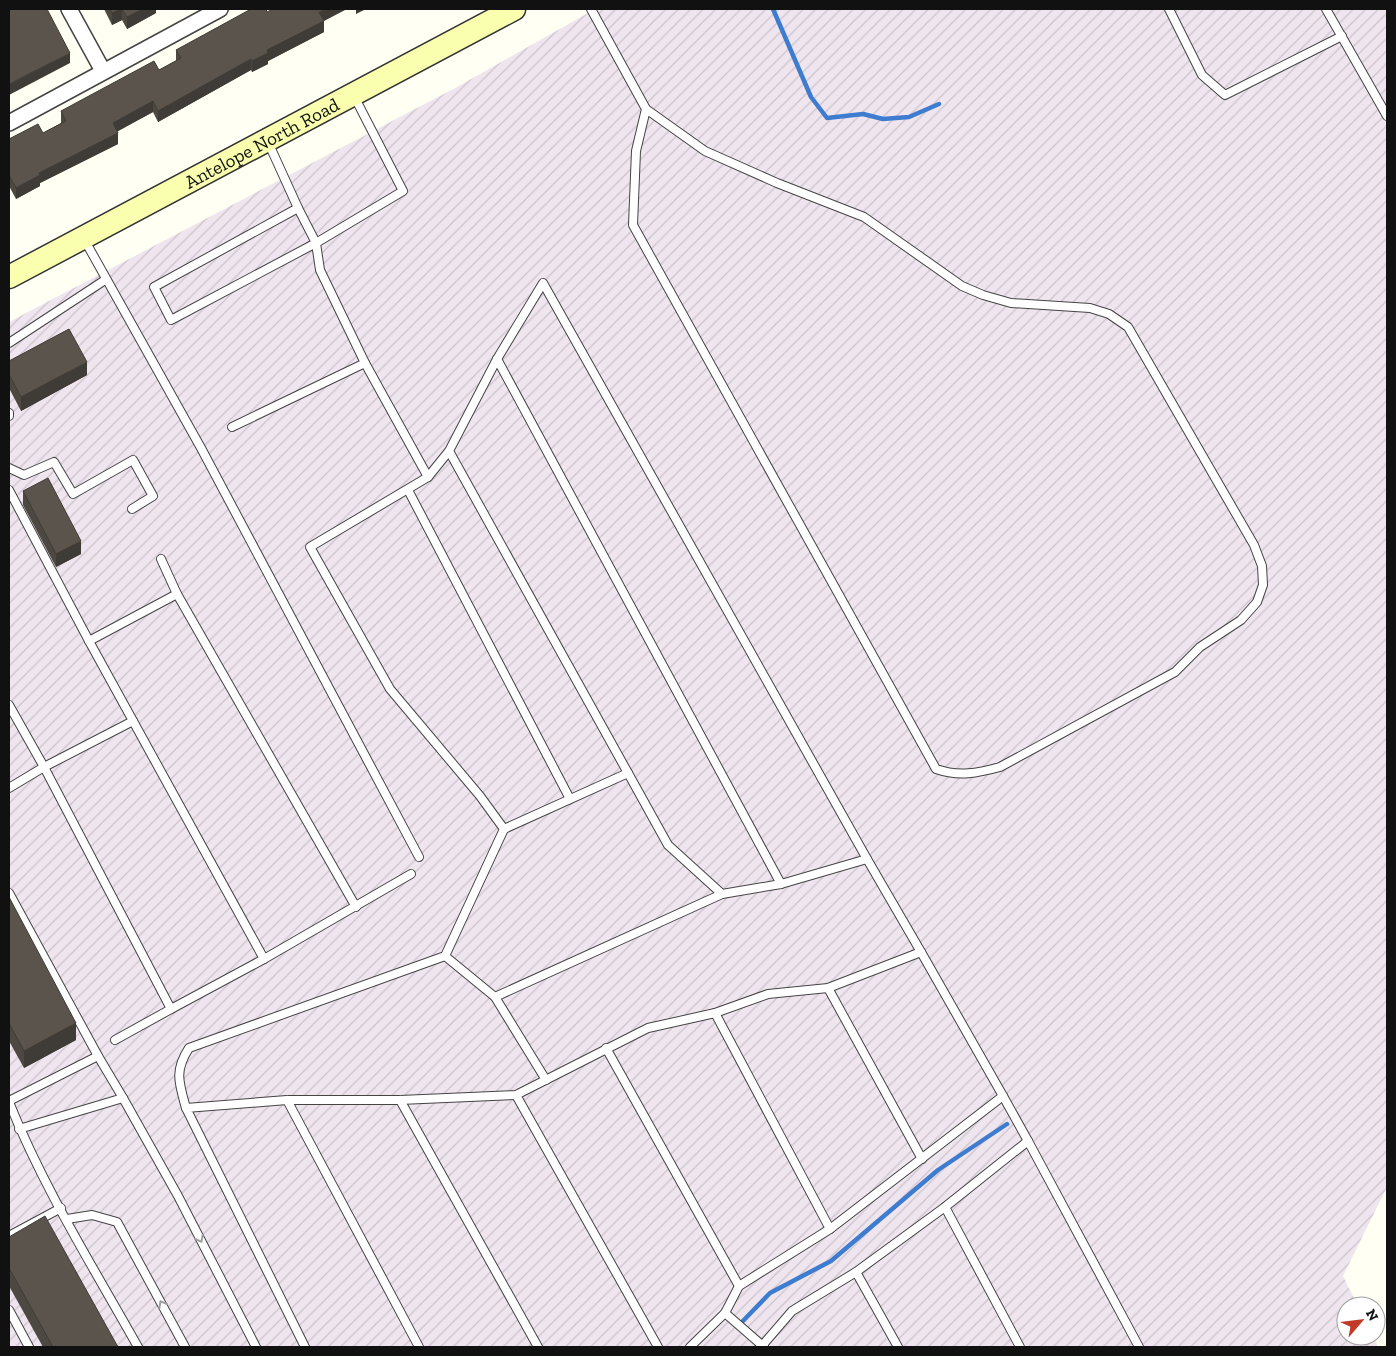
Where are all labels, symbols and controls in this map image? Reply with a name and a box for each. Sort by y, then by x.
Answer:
street label: Antelope North Road [181,93,344,194]
one-way arrow [194,1234,204,1243]
north arrow [1336,1296,1386,1346]
one-way arrow [158,1301,168,1310]
text: N [1362,1306,1382,1324]

